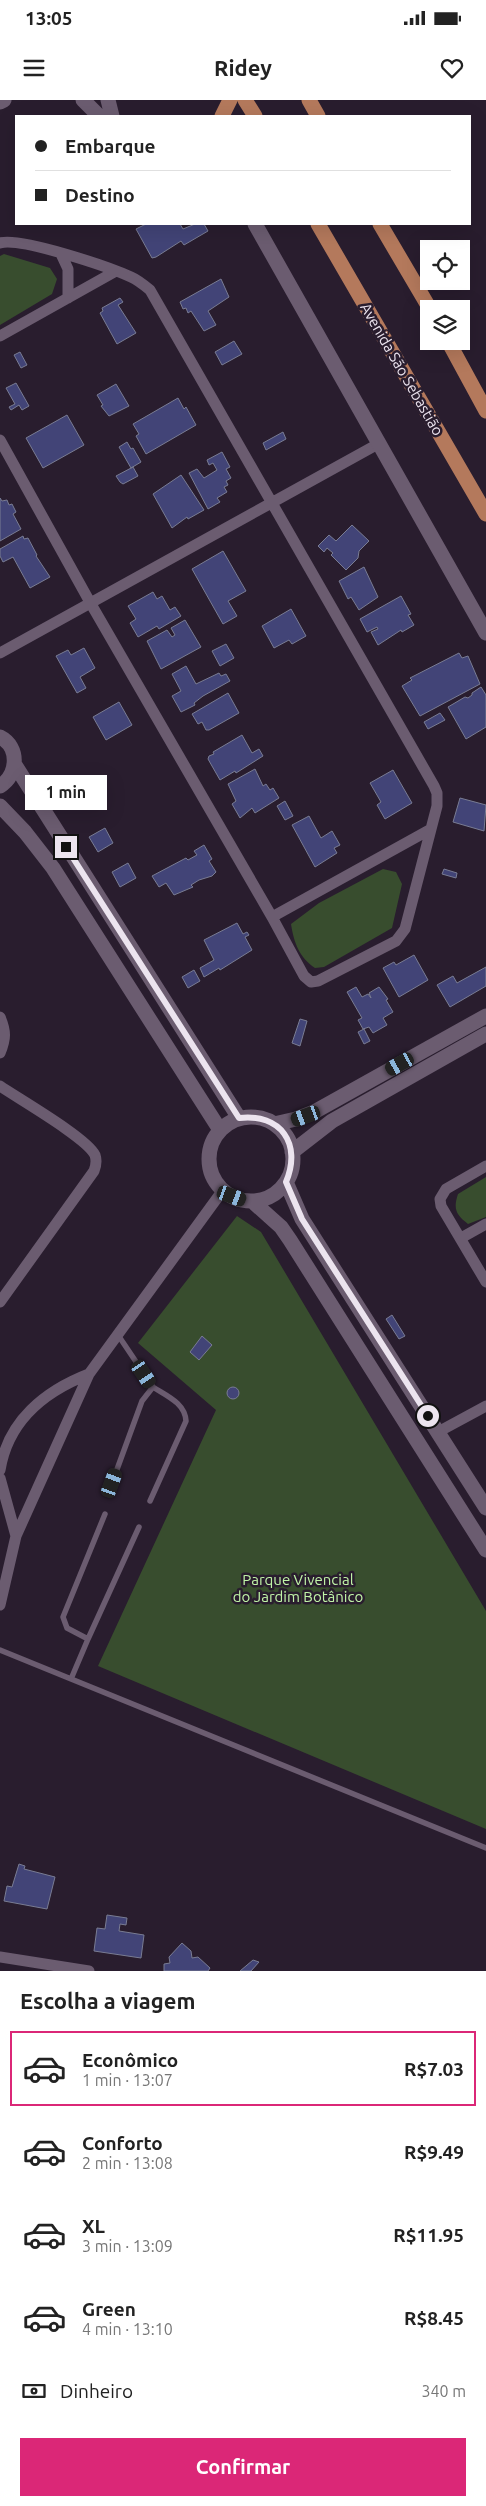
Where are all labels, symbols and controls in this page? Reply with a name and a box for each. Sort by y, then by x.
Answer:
text: 13:05 [25,7,73,29]
icon: menu [20,54,48,82]
icon: heart [438,54,466,82]
text: Ridey [214,55,272,80]
text: Embarque [65,135,155,157]
text: Destino [65,184,135,206]
map controls [420,240,470,350]
button: locate [420,240,470,290]
street label: Avenida São Sebastião [357,300,447,438]
button: layers [420,300,470,350]
callout: 1 min [25,774,107,810]
text: 1 min [46,783,86,801]
route end [55,836,77,858]
car [383,1050,416,1078]
car [289,1104,322,1128]
car [215,1184,248,1208]
car [129,1357,158,1391]
route start [417,1405,439,1427]
car [99,1466,124,1500]
park label: Parque Vivencial do Jardim Botânico [233,1571,363,1605]
text: Escolha a viagem [20,1988,195,2013]
icon: car [22,2046,67,2091]
text: Econômico [82,2049,178,2071]
text: R$7.03 [404,2058,464,2080]
text: 1 min · 13:07 [82,2071,173,2089]
icon: car [22,2129,67,2174]
text: Conforto [82,2132,163,2154]
text: R$9.49 [404,2141,464,2163]
text: 2 min · 13:08 [82,2154,173,2172]
icon: car [22,2212,67,2257]
text: XL [82,2215,105,2237]
text: R$11.95 [393,2224,464,2246]
text: 3 min · 13:09 [82,2237,173,2255]
icon: car [22,2295,67,2340]
text: Green [82,2298,136,2320]
text: R$8.45 [404,2307,464,2329]
text: 4 min · 13:10 [82,2320,173,2338]
icon: cash [20,2377,48,2405]
text: Dinheiro [60,2380,133,2402]
text: 340 m [421,2382,466,2400]
button: Confirmar [20,2438,466,2496]

